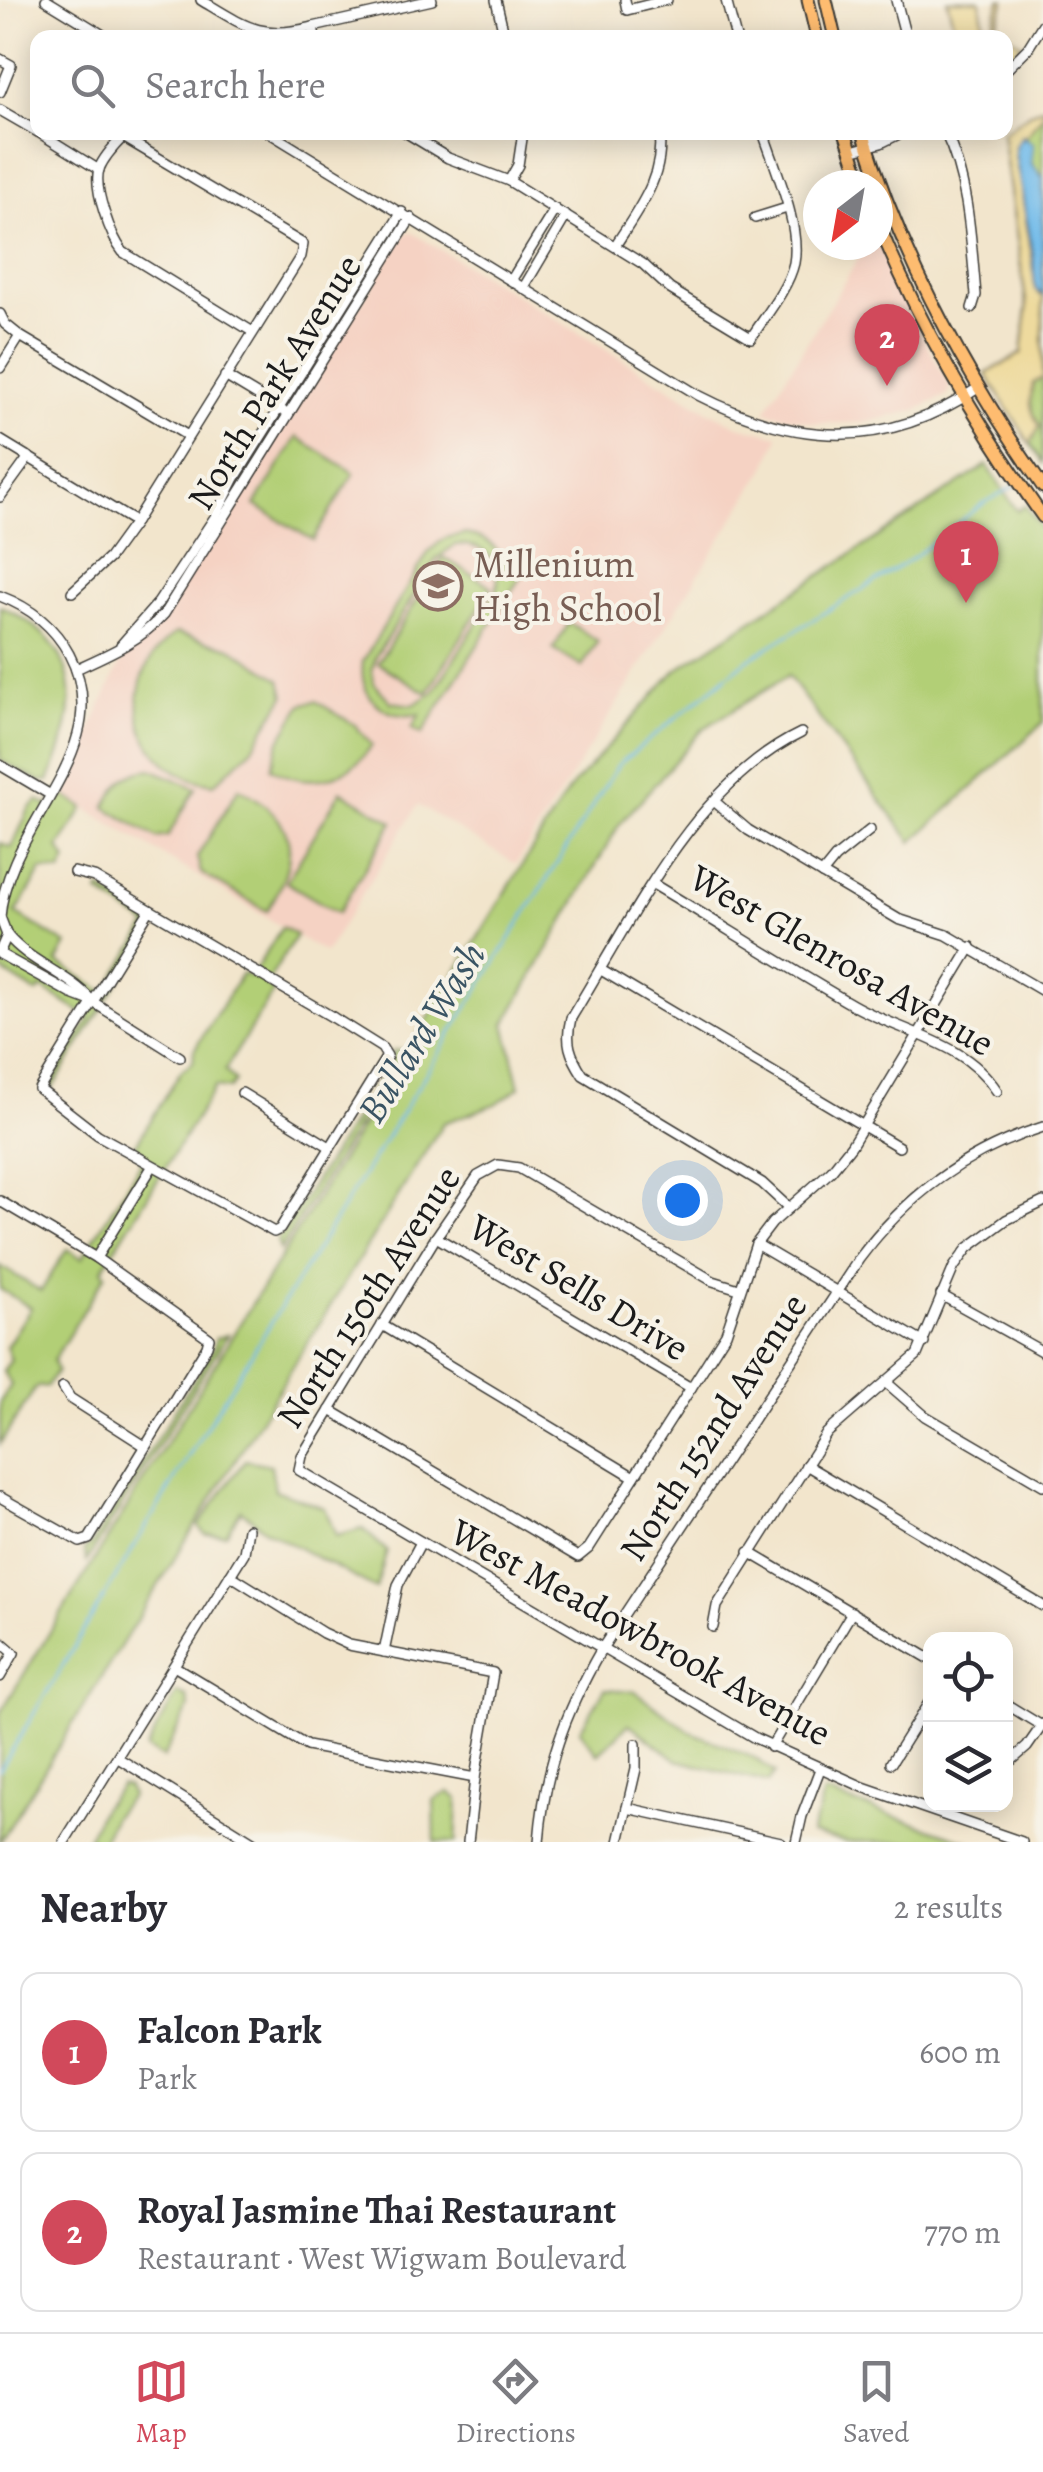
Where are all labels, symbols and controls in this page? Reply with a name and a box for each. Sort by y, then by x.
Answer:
search box [30,30,1013,140]
icon: search [65,58,120,113]
text: Search here [145,59,326,111]
north arrow [803,170,893,260]
street label: North Park Avenue [174,244,374,520]
pin: 2 [854,304,920,386]
pin: 1 [934,520,998,603]
place label: Millenium High School [473,538,662,634]
school or university icon: Millenium High School [412,560,464,612]
street label: West Glenrosa Avenue [679,851,1004,1068]
water label: Bullard Wash [344,931,499,1133]
street label: North 150th Avenue [264,1156,472,1438]
your location [657,1175,708,1226]
street label: West Sells Drive [458,1200,699,1373]
street label: North 152nd Avenue [607,1283,819,1571]
street label: West Meadowbrook Avenue [441,1505,841,1758]
map controls [923,1632,1013,1812]
button: locate [923,1632,1013,1722]
button: layers [923,1722,1013,1812]
text: Nearby [40,1879,167,1936]
text: 2 results [894,1885,1003,1929]
text: Falcon Park [137,2004,322,2056]
text: 1 [69,2030,80,2074]
text: 600 m [919,2030,1001,2074]
text: Park [137,2056,197,2100]
text: Royal Jasmine Thai Restaurant [137,2184,616,2236]
text: 2 [67,2210,82,2254]
text: 770 m [924,2210,1001,2254]
text: Restaurant · West Wigwam Boulevard [137,2236,627,2280]
tab: Map [134,2354,189,2452]
tab: Directions [456,2354,576,2452]
tab: Saved [843,2354,909,2452]

